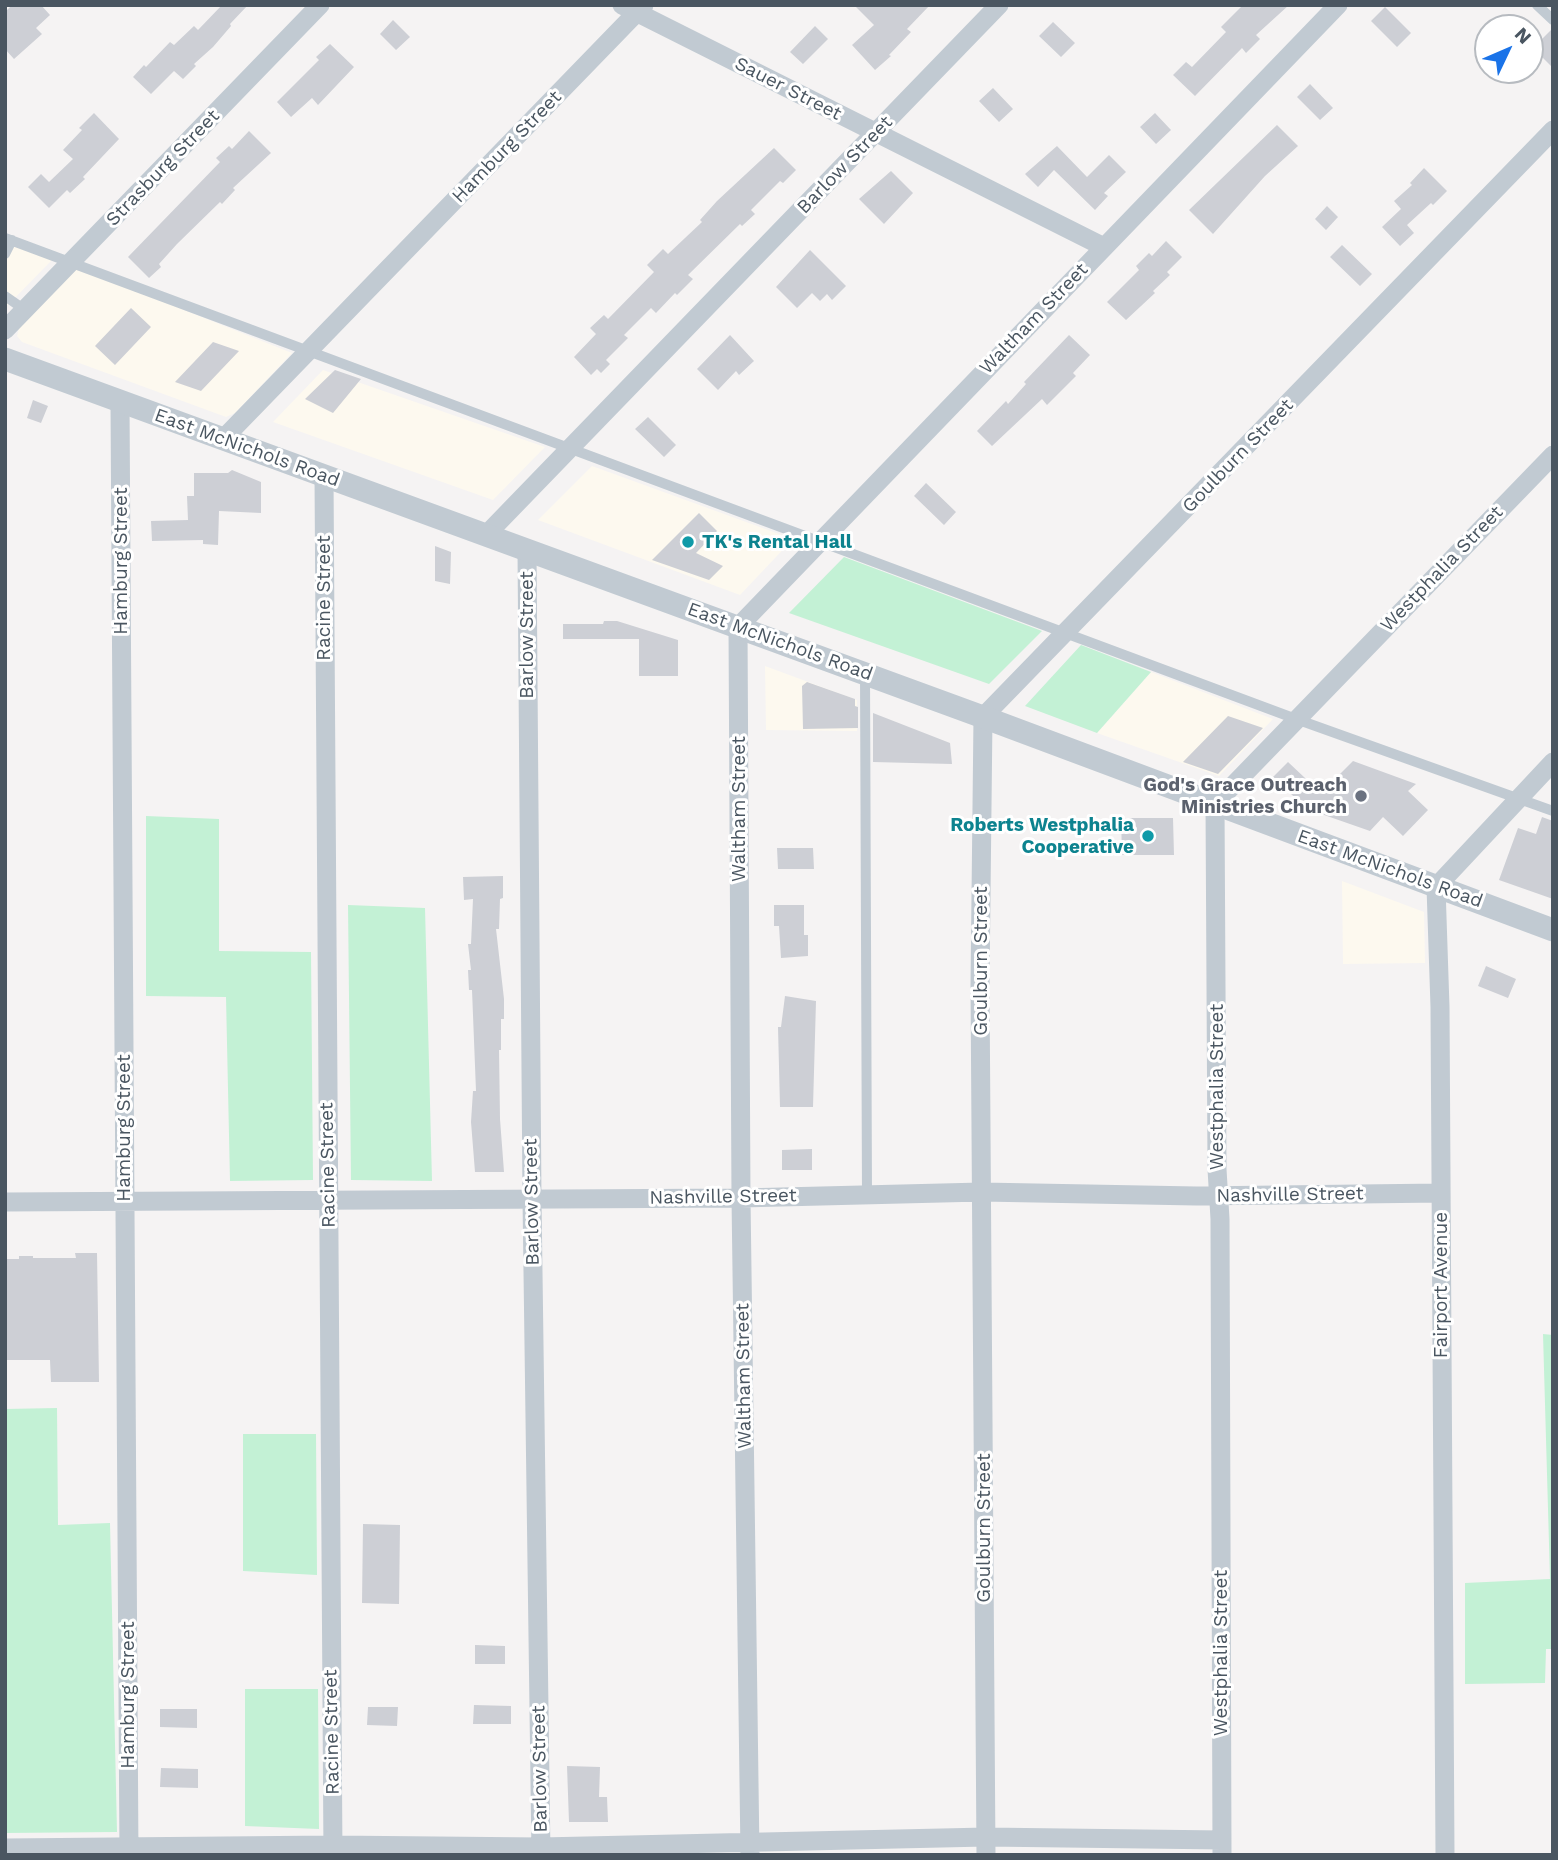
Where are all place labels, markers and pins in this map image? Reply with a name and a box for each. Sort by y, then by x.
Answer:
place label: TK's Rental Hall [702,531,852,553]
marker: TK's Rental Hall [680,534,696,550]
place label: God's Grace Outreach Ministries Church [1143,774,1347,818]
marker: God's Grace Outreach Ministries Church [1353,788,1369,804]
place label: Roberts Westphalia Cooperative [950,814,1134,858]
marker: Roberts Westphalia Cooperative [1140,828,1156,844]

